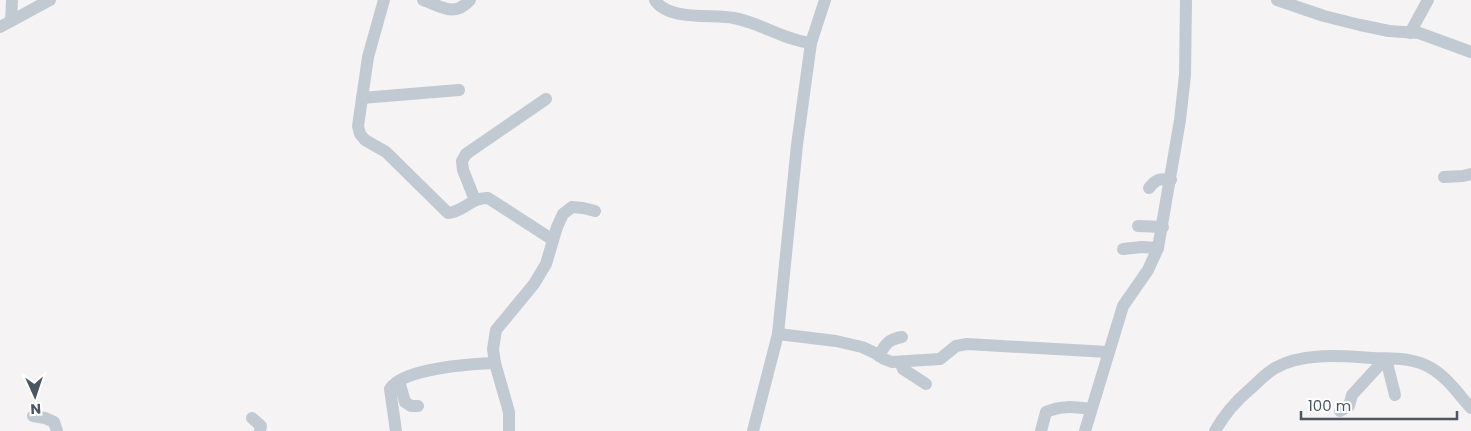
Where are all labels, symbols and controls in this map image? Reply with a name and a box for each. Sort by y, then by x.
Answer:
north arrow [10,371,60,421]
scale bar [1301,388,1457,420]
text: 100 m [1308,395,1351,416]
text: N [30,399,41,419]

